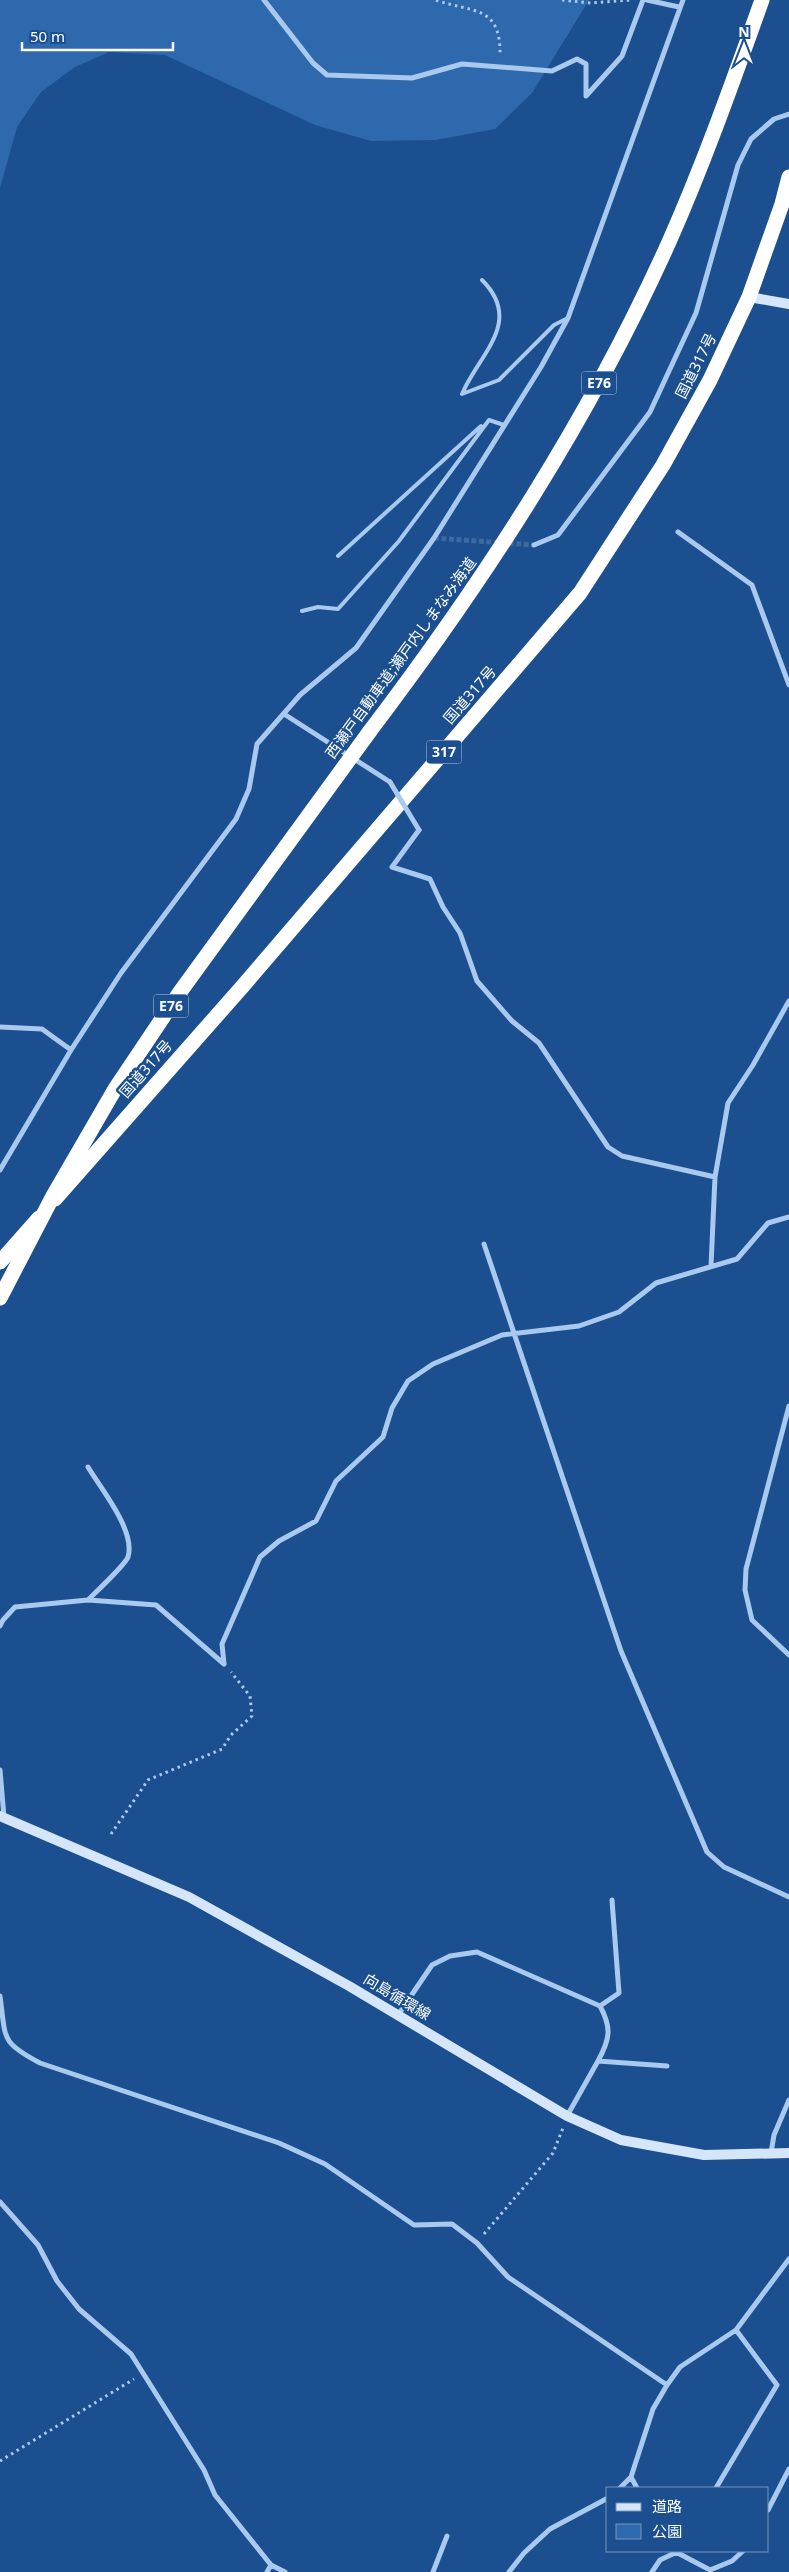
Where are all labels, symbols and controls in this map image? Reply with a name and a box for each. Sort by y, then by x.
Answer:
scale bar [22,20,174,52]
north arrow [719,20,769,70]
text: N [738,22,750,41]
text: 50 m [30,26,65,46]
street label: 国道317号 [670,329,720,402]
road number: E76 [582,372,616,394]
street label: 西瀬戸自動車道;瀬戸内しまなみ海道 [320,553,480,762]
street label: 国道317号 [438,661,500,728]
road number: 317 [426,740,462,764]
road number: E76 [154,994,188,1018]
street label: 国道317号 [114,1035,176,1102]
street label: 向島循環線 [360,1968,435,2024]
legend [606,2487,769,2552]
text: 道路 [652,2496,682,2516]
text: 公園 [652,2521,682,2541]

